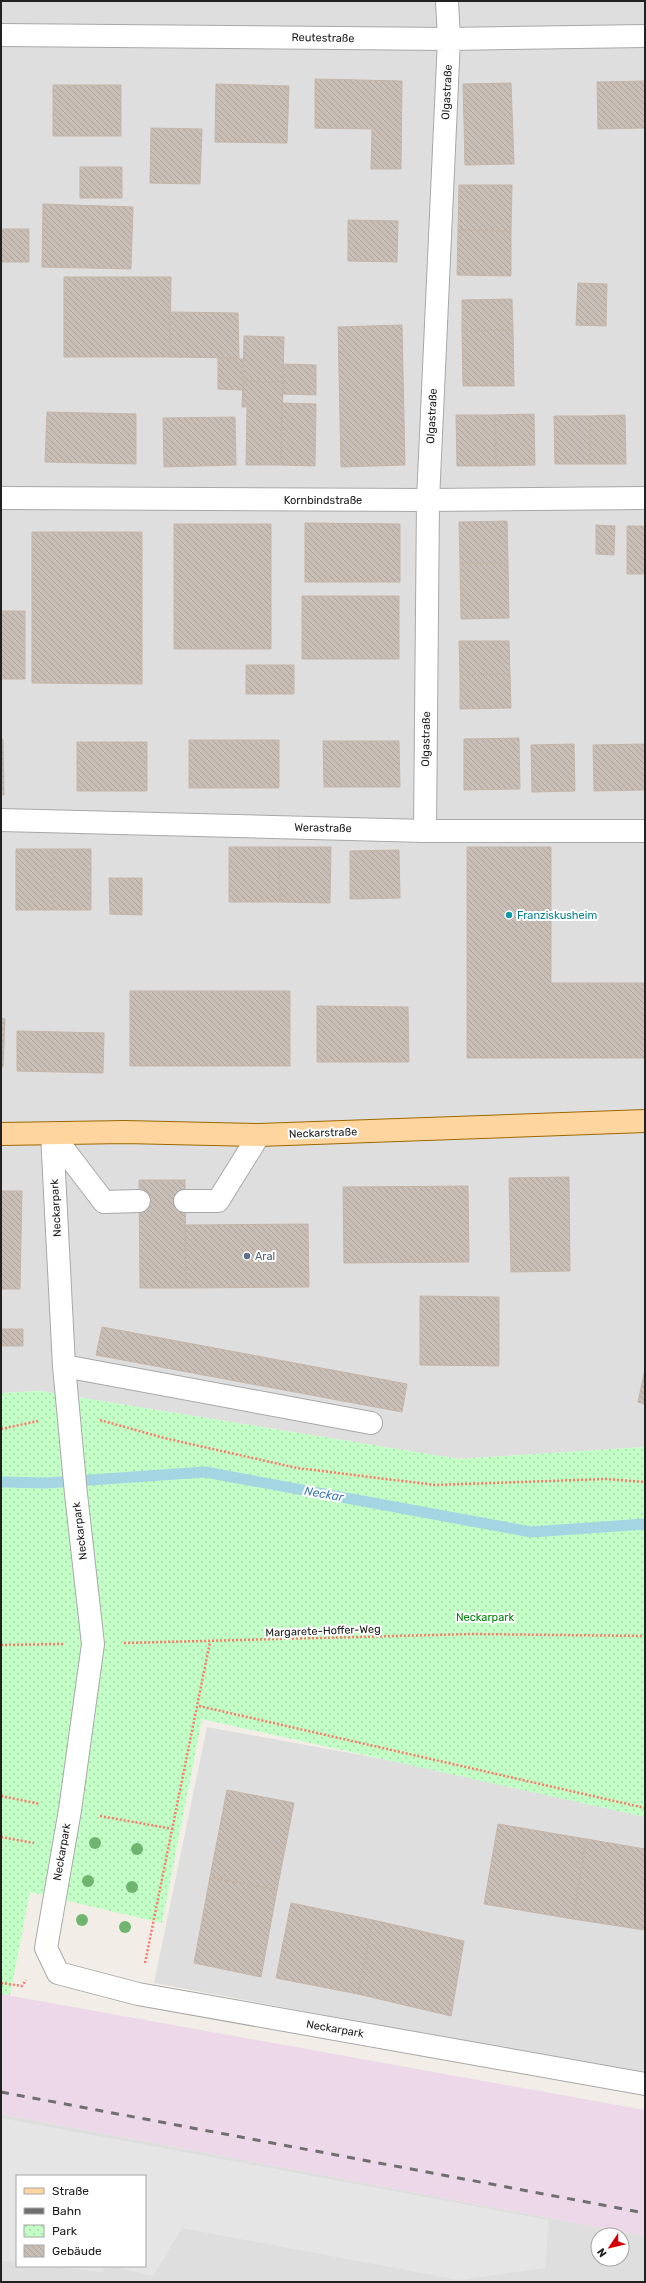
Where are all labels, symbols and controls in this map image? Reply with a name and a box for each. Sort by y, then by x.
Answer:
street label: Reutestraße [291,31,355,45]
street label: Olgastraße [439,64,455,120]
street label: Olgastraße [424,388,440,444]
street label: Kornbindstraße [284,494,362,507]
street label: Olgastraße [419,711,433,767]
street label: Werastraße [294,821,352,835]
place label: Franziskusheim [517,909,597,922]
marker: Franziskusheim [504,910,514,920]
street label: Neckarstraße [289,1125,357,1141]
street label: Neckarpark [48,1178,64,1237]
place label: Aral [255,1250,275,1263]
marker: Aral [242,1251,252,1261]
water label: Neckar [303,1484,345,1504]
street label: Neckarpark [70,1501,90,1561]
park label: Neckarpark [456,1611,514,1624]
street label: Margarete-Hoffer-Weg [265,1622,381,1640]
street label: Neckarpark [51,1822,74,1882]
street label: Neckarpark [305,2018,365,2041]
legend [16,2175,146,2267]
text: Straße [52,2184,89,2198]
text: Bahn [52,2204,81,2218]
text: Park [52,2224,78,2238]
north arrow [590,2227,630,2267]
text: Gebäude [52,2244,102,2258]
text: N [595,2245,610,2259]

